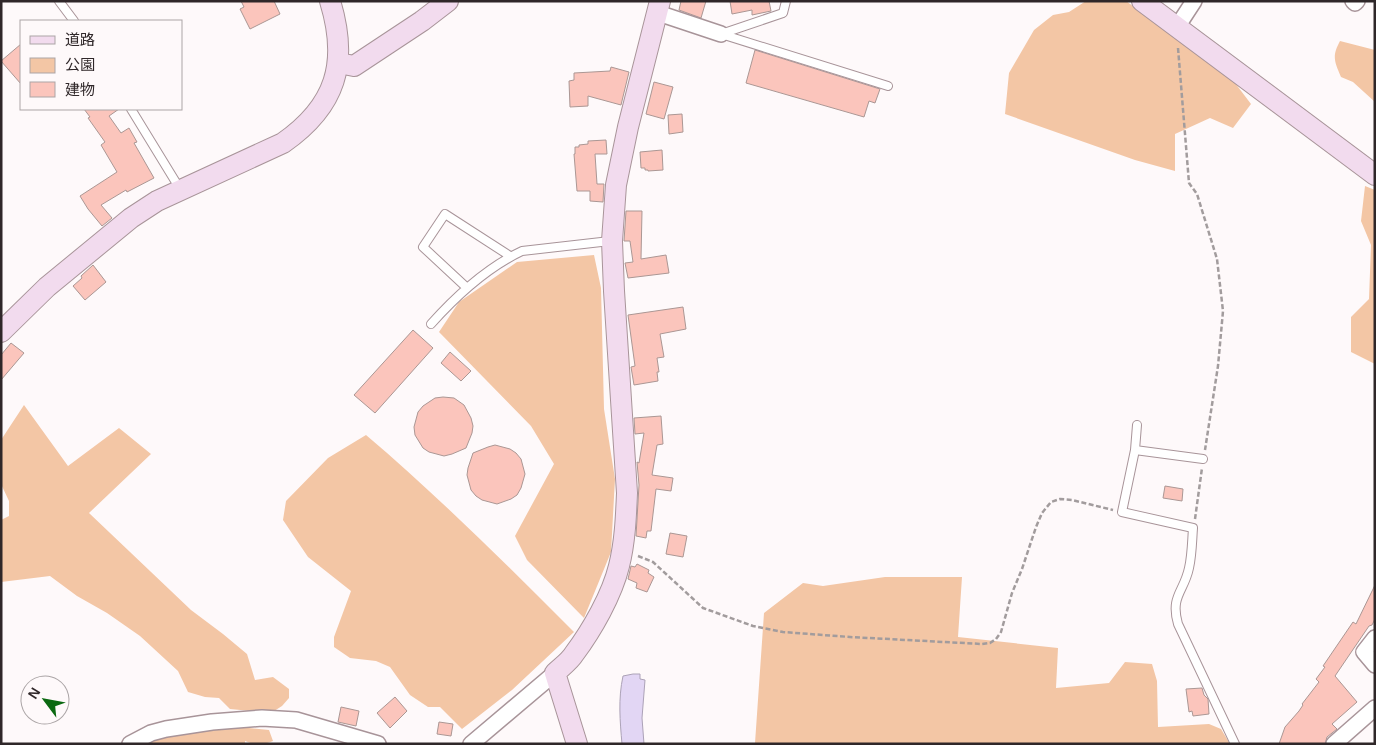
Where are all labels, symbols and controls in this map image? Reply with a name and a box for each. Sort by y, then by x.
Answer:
legend [20,20,182,110]
text: 道路 [65,31,95,48]
text: 公園 [65,56,95,73]
text: 建物 [65,81,95,98]
north arrow [20,675,70,725]
text: N [25,685,43,702]

